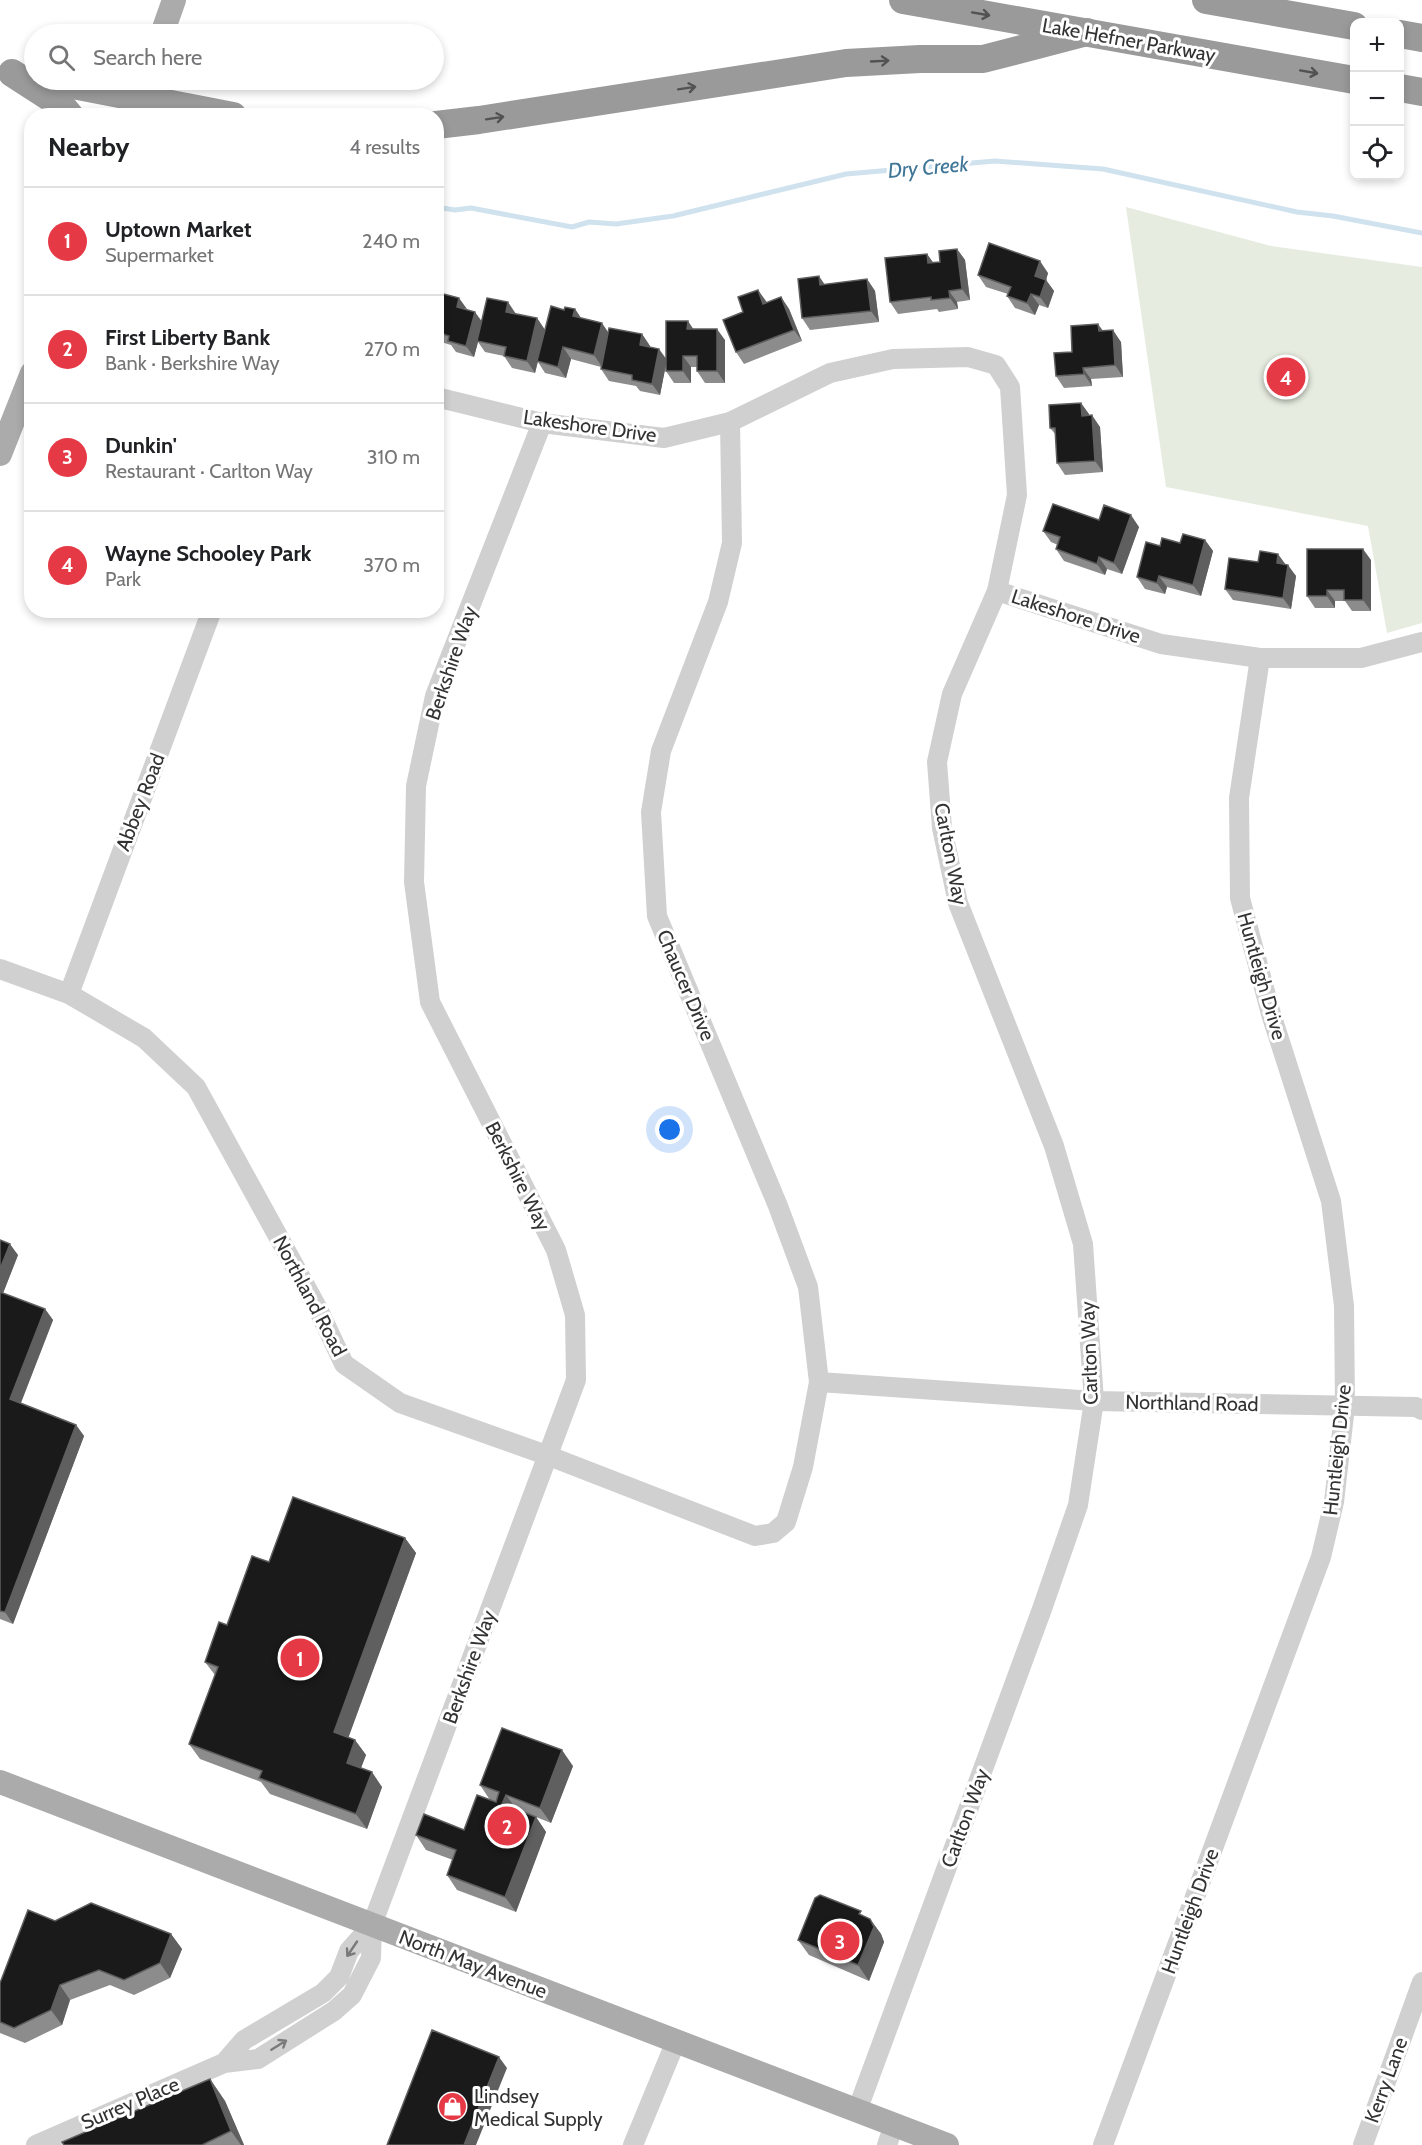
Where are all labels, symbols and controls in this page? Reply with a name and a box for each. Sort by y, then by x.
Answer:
one-way arrow [971,8,991,19]
street label: Lake Hefner Parkway [1040,13,1218,67]
map controls [1350,18,1404,180]
button: + [1350,18,1404,72]
search box [24,24,444,90]
icon: search [45,41,78,74]
text: Search here [93,44,202,71]
one-way arrow [870,56,890,67]
one-way arrow [1298,66,1318,77]
button: − [1350,72,1404,126]
one-way arrow [677,82,697,93]
one-way arrow [484,112,504,123]
button: locate [1350,126,1404,180]
text: Nearby [48,131,129,163]
text: 4 results [349,135,420,159]
water label: Dry Creek [887,151,970,183]
text: Uptown Market [105,216,251,243]
text: 1 [64,229,71,253]
text: 240 m [362,229,420,253]
text: Supermarket [105,243,214,267]
text: First Liberty Bank [105,324,270,351]
text: 2 [62,337,73,361]
text: 270 m [364,337,420,361]
text: Bank · Berkshire Way [105,351,279,375]
pin: 4 [1266,354,1306,400]
street label: Lakeshore Drive [522,405,658,447]
text: Dunkin' [105,432,177,459]
text: 3 [62,445,73,469]
text: 310 m [367,445,420,469]
text: Restaurant · Carlton Way [105,459,313,483]
text: Wayne Schooley Park [105,540,311,567]
text: 4 [61,553,74,577]
text: 370 m [363,553,420,577]
text: Park [105,567,141,591]
street label: Lakeshore Drive [1008,584,1144,648]
street label: Berkshire Way [420,603,482,723]
street label: Abbey Road [110,750,170,854]
street label: Carlton Way [929,801,973,907]
street label: Huntleigh Drive [1232,910,1292,1042]
street label: Chaucer Drive [652,926,720,1044]
your location [655,1115,684,1144]
street label: Berkshire Way [480,1118,556,1234]
street label: Northland Road [268,1232,352,1360]
street label: Carlton Way [1075,1301,1103,1405]
street label: Huntleigh Drive [1318,1383,1356,1517]
street label: Northland Road [1125,1390,1259,1416]
street label: Berkshire Way [437,1607,501,1727]
pin: 1 [280,1636,320,1680]
street label: Carlton Way [936,1765,994,1871]
pin: 2 [488,1804,526,1848]
street label: Huntleigh Drive [1156,1845,1224,1977]
pin: 3 [820,1918,860,1964]
street label: North May Avenue [396,1925,550,2003]
one-way arrow [346,1940,358,1956]
street label: Kerry Lane [1359,2034,1413,2126]
one-way arrow [270,2039,287,2051]
street label: Surrey Place [77,2072,183,2134]
place label: Lindsey Medical Supply [474,2084,602,2131]
shop icon: Lindsey Medical Supply [437,2091,469,2123]

